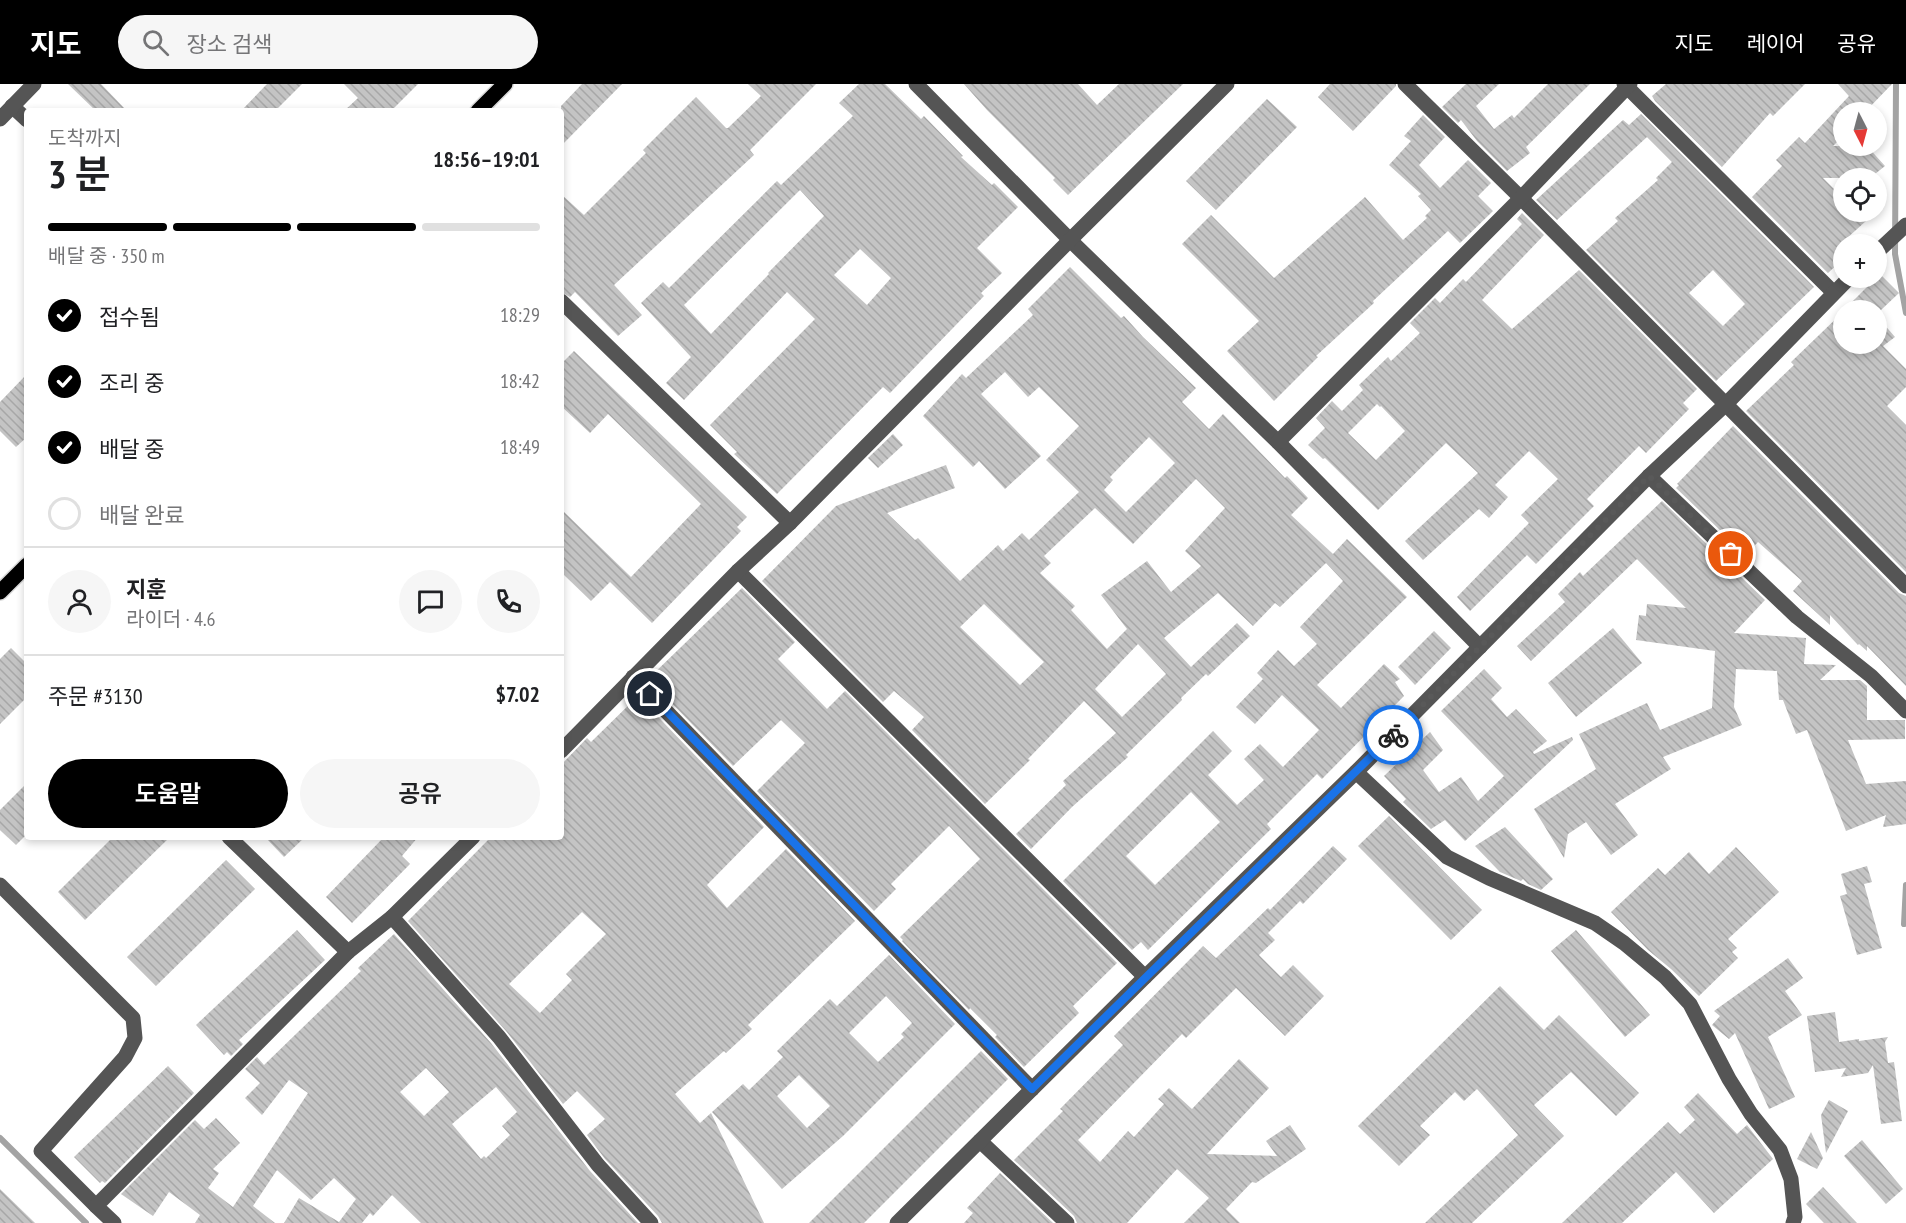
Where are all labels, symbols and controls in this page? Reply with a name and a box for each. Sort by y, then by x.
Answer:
search box [118,15,538,69]
text: 지도 [30,25,82,62]
icon: search [139,26,172,59]
text: 장소 검색 [187,30,272,58]
text: 지도 [1675,30,1713,57]
text: 레이어 [1746,30,1804,57]
text: 공유 [1837,30,1876,57]
north arrow [1833,102,1887,156]
map controls [1833,102,1887,354]
text: 도착까지 [48,125,122,151]
text: 18:56–19:01 [433,145,540,173]
text: 3 분 [48,148,111,199]
button: locate [1833,168,1887,222]
button: + [1833,234,1887,288]
text: 배달 중 · 350 m [48,243,164,269]
icon: check [48,299,81,332]
button: − [1833,300,1887,354]
text: 18:29 [500,302,540,328]
text: 접수됨 [99,303,160,331]
icon: check [48,365,81,398]
text: 18:42 [500,368,540,394]
text: 조리 중 [99,369,164,397]
icon: check [48,431,81,464]
text: 18:49 [500,434,540,460]
text: 배달 중 [99,435,164,463]
text: 배달 완료 [99,501,185,529]
pin [1705,528,1756,579]
icon: bag [1714,537,1747,570]
button: person [48,570,111,633]
button: chat [399,570,462,633]
button: phone [477,570,540,633]
text: 지훈 [126,575,166,603]
text: 라이더 · 4.6 [126,606,216,632]
pin [624,668,675,719]
icon: home [633,677,666,710]
text: $7.02 [495,680,540,708]
text: 주문 #3130 [48,682,143,710]
courier [1363,705,1423,765]
icon: bike [1377,719,1410,752]
button: 도움말 [48,759,288,828]
button: 공유 [300,759,540,828]

